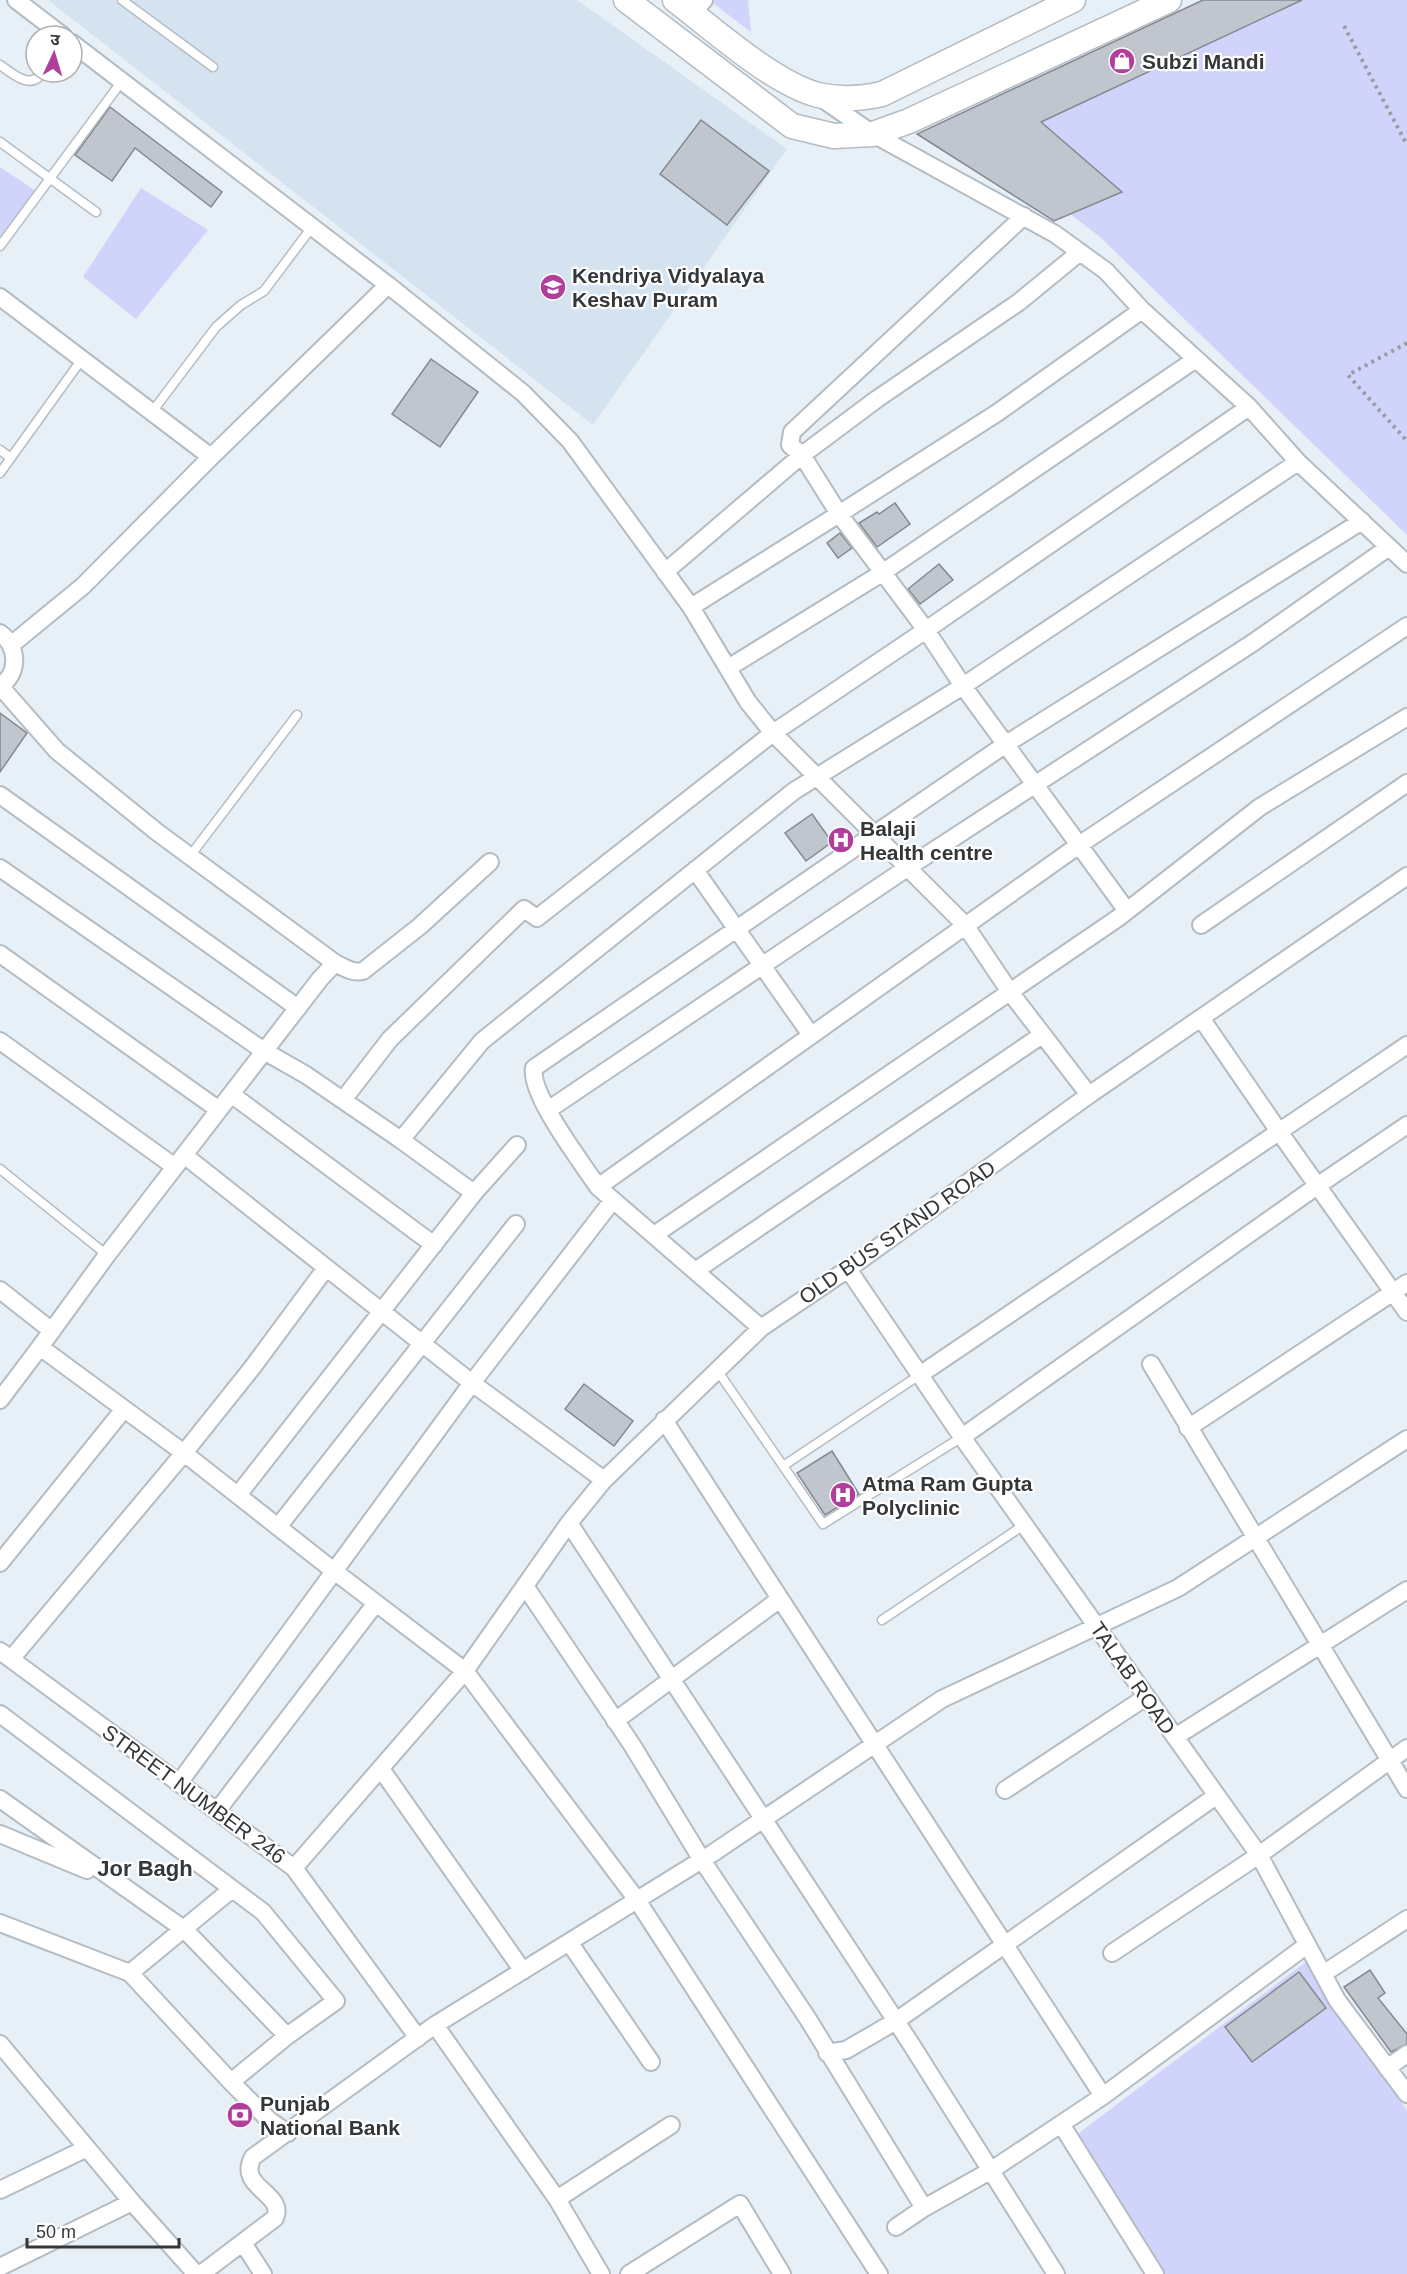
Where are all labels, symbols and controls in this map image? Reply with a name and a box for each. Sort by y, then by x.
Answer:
north arrow [24,24,84,84]
text: उ [50,31,61,48]
shop icon: Subzi Mandi [1107,46,1137,76]
place label: Subzi Mandi [1142,50,1265,73]
place label: Kendriya Vidyalaya Keshav Puram [572,264,765,311]
school or university icon: Kendriya Vidyalaya Keshav Puram [538,272,568,302]
place label: Balaji Health centre [860,817,993,864]
hospital icon: Balaji Health centre [826,825,856,855]
street label: OLD BUS STAND ROAD [794,1155,1000,1309]
place label: Atma Ram Gupta Polyclinic [862,1472,1033,1519]
hospital icon: Atma Ram Gupta Polyclinic [828,1480,858,1510]
street label: TALAB ROAD [1086,1618,1180,1738]
street label: STREET NUMBER 246 [98,1720,290,1868]
district label: Jor Bagh [97,1856,193,1881]
place label: Punjab National Bank [260,2092,400,2139]
bank icon: Punjab National Bank [225,2100,255,2130]
scale bar [27,2211,178,2249]
text: 50 m [36,2222,76,2242]

